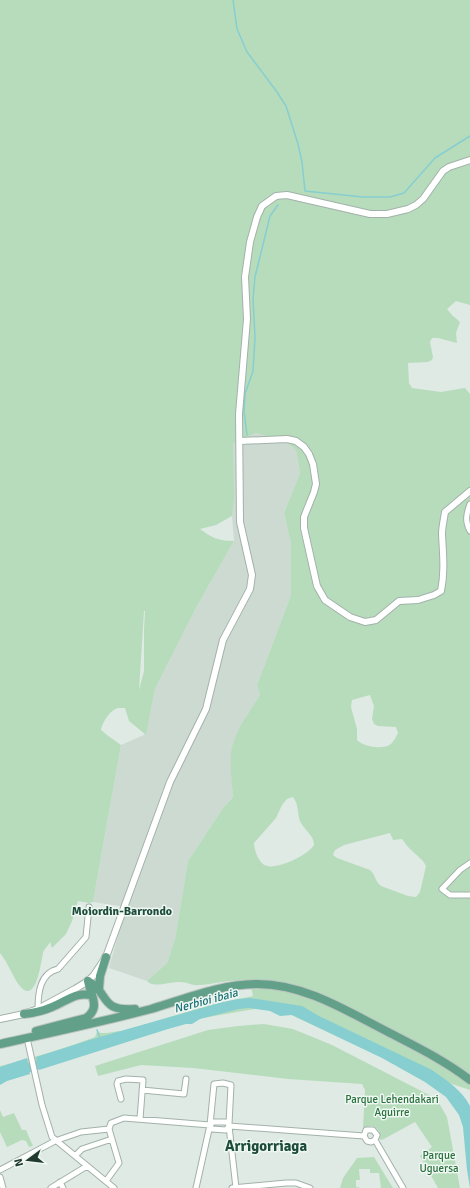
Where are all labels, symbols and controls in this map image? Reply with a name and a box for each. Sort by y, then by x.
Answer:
district label: Moiordin-Barrondo [72,904,172,919]
water label: Nerbioi ibaia [173,985,240,1017]
park label: Parque Lehendakari Aguirre [345,1093,439,1119]
district label: Arrigorriaga [225,1137,307,1155]
north arrow [8,1140,48,1180]
park label: Parque Uguersa [419,1149,459,1175]
text: N [12,1157,26,1168]

